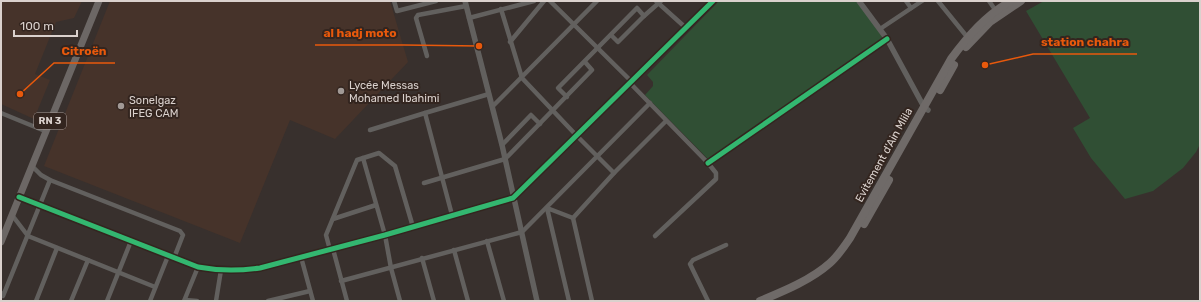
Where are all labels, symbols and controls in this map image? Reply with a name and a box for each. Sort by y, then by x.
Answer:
scale bar [14,12,77,38]
text: 100 m [20,19,54,33]
callout: al hadj moto [315,21,404,45]
text: al hadj moto [324,26,396,40]
callout: station chahra [1033,30,1137,54]
text: station chahra [1041,35,1129,49]
callout: Citroën [54,39,115,63]
text: Citroën [61,44,107,58]
place label: Lycée Messas Mohamed Ibahimi [349,79,439,105]
marker: Lycée Messas Mohamed Ibahimi [336,86,346,96]
place label: Sonelgaz IFEG CAM [129,94,179,120]
marker: Sonelgaz IFEG CAM [116,101,126,111]
street label: Evitement d'Ain Mlila [853,106,915,204]
road number: RN 3 [34,113,66,129]

